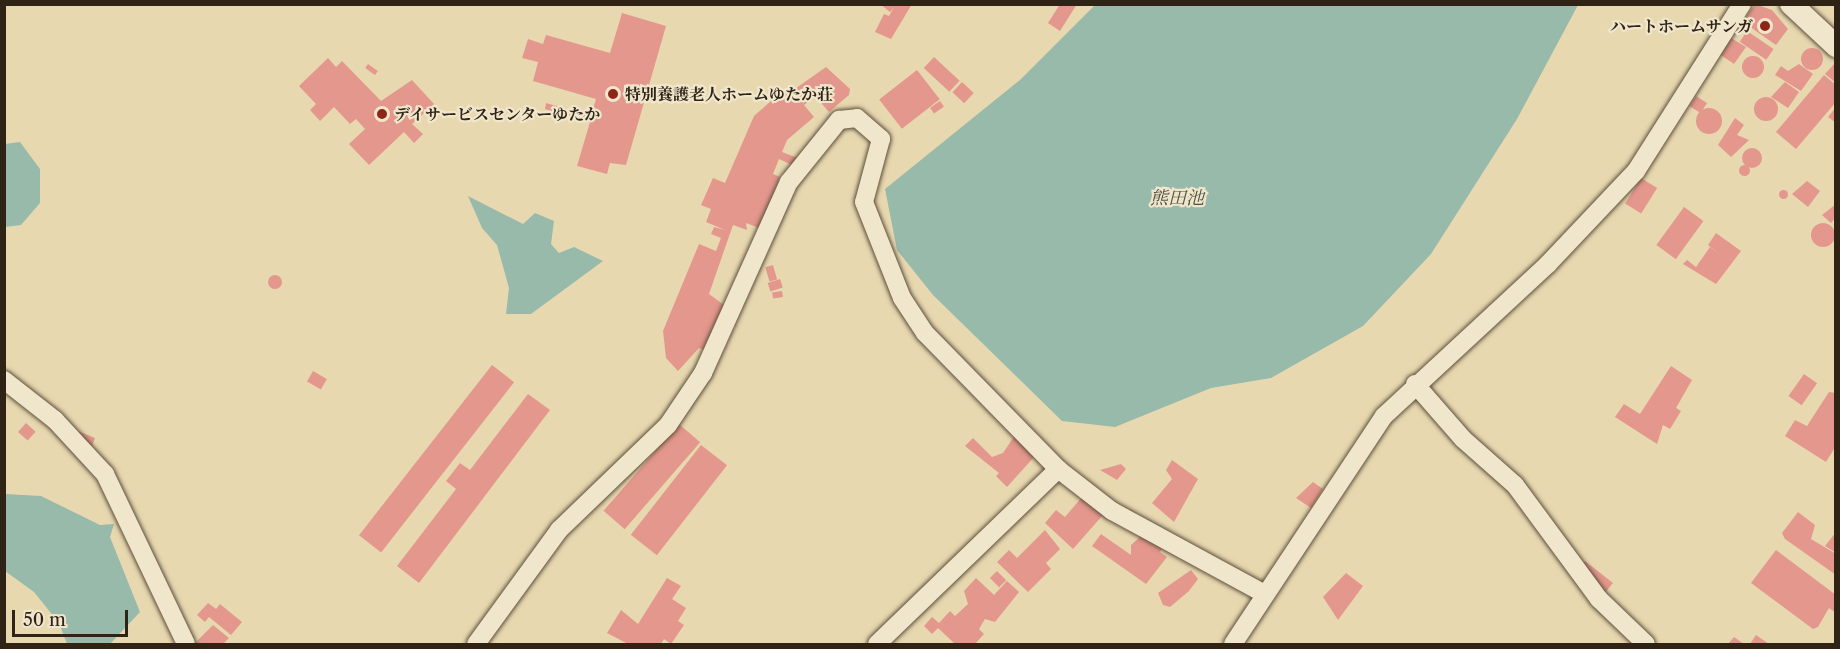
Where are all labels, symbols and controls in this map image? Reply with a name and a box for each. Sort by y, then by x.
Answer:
place label: ハートホームサンガ [1609,16,1753,36]
marker: ハートホームサンガ [1758,19,1772,33]
place label: 特別養護老人ホームゆたか荘 [625,84,833,104]
marker: 特別養護老人ホームゆたか荘 [606,87,620,101]
place label: デイサービスセンターゆたか [394,104,602,124]
marker: デイサービスセンターゆたか [375,107,389,121]
water label: 熊田池 [1150,187,1204,209]
scale bar [15,598,130,636]
text: 50 m [23,609,66,631]

